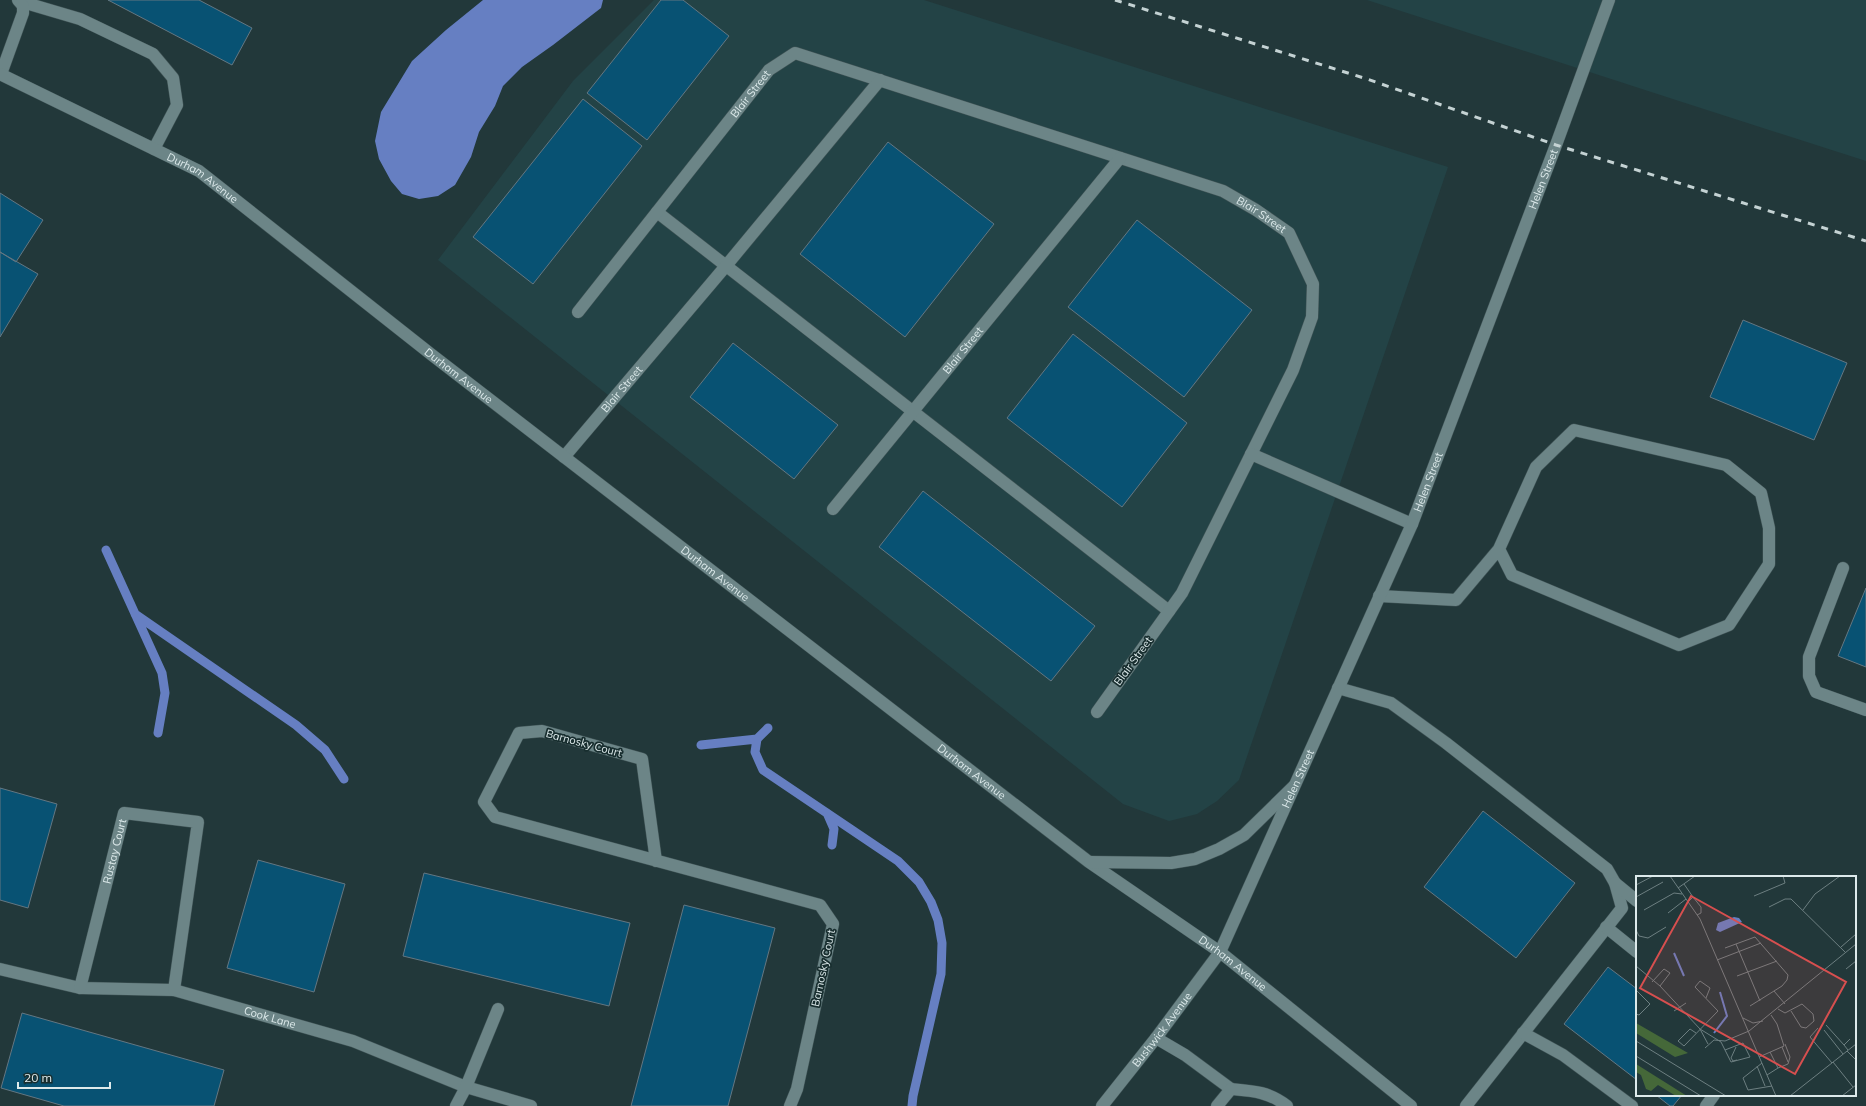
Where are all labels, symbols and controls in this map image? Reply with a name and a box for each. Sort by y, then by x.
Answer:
street label: Blair Street [727,67,773,120]
street label: Helen Street [1525,147,1561,211]
street label: Durham Avenue [165,150,241,206]
street label: Blair Street [1234,193,1289,236]
street label: Blair Street [939,324,986,377]
street label: Durham Avenue [422,345,496,406]
street label: Blair Street [598,363,645,415]
street label: Helen Street [1410,450,1446,514]
street label: Durham Avenue [678,543,752,604]
street label: Blair Street [1111,634,1155,688]
street label: Barnosky Court [544,726,624,760]
street label: Durham Avenue [935,741,1009,802]
street label: Helen Street [1279,747,1317,810]
street label: Rustay Court [99,817,129,885]
inset map [1636,876,1856,1096]
street label: Barnosky Court [808,928,838,1008]
street label: Durham Avenue [1196,932,1270,994]
street label: Bushwick Avenue [1129,989,1195,1070]
street label: Cook Lane [242,1003,297,1031]
scale bar [18,1064,110,1090]
text: 20 m [24,1070,52,1085]

